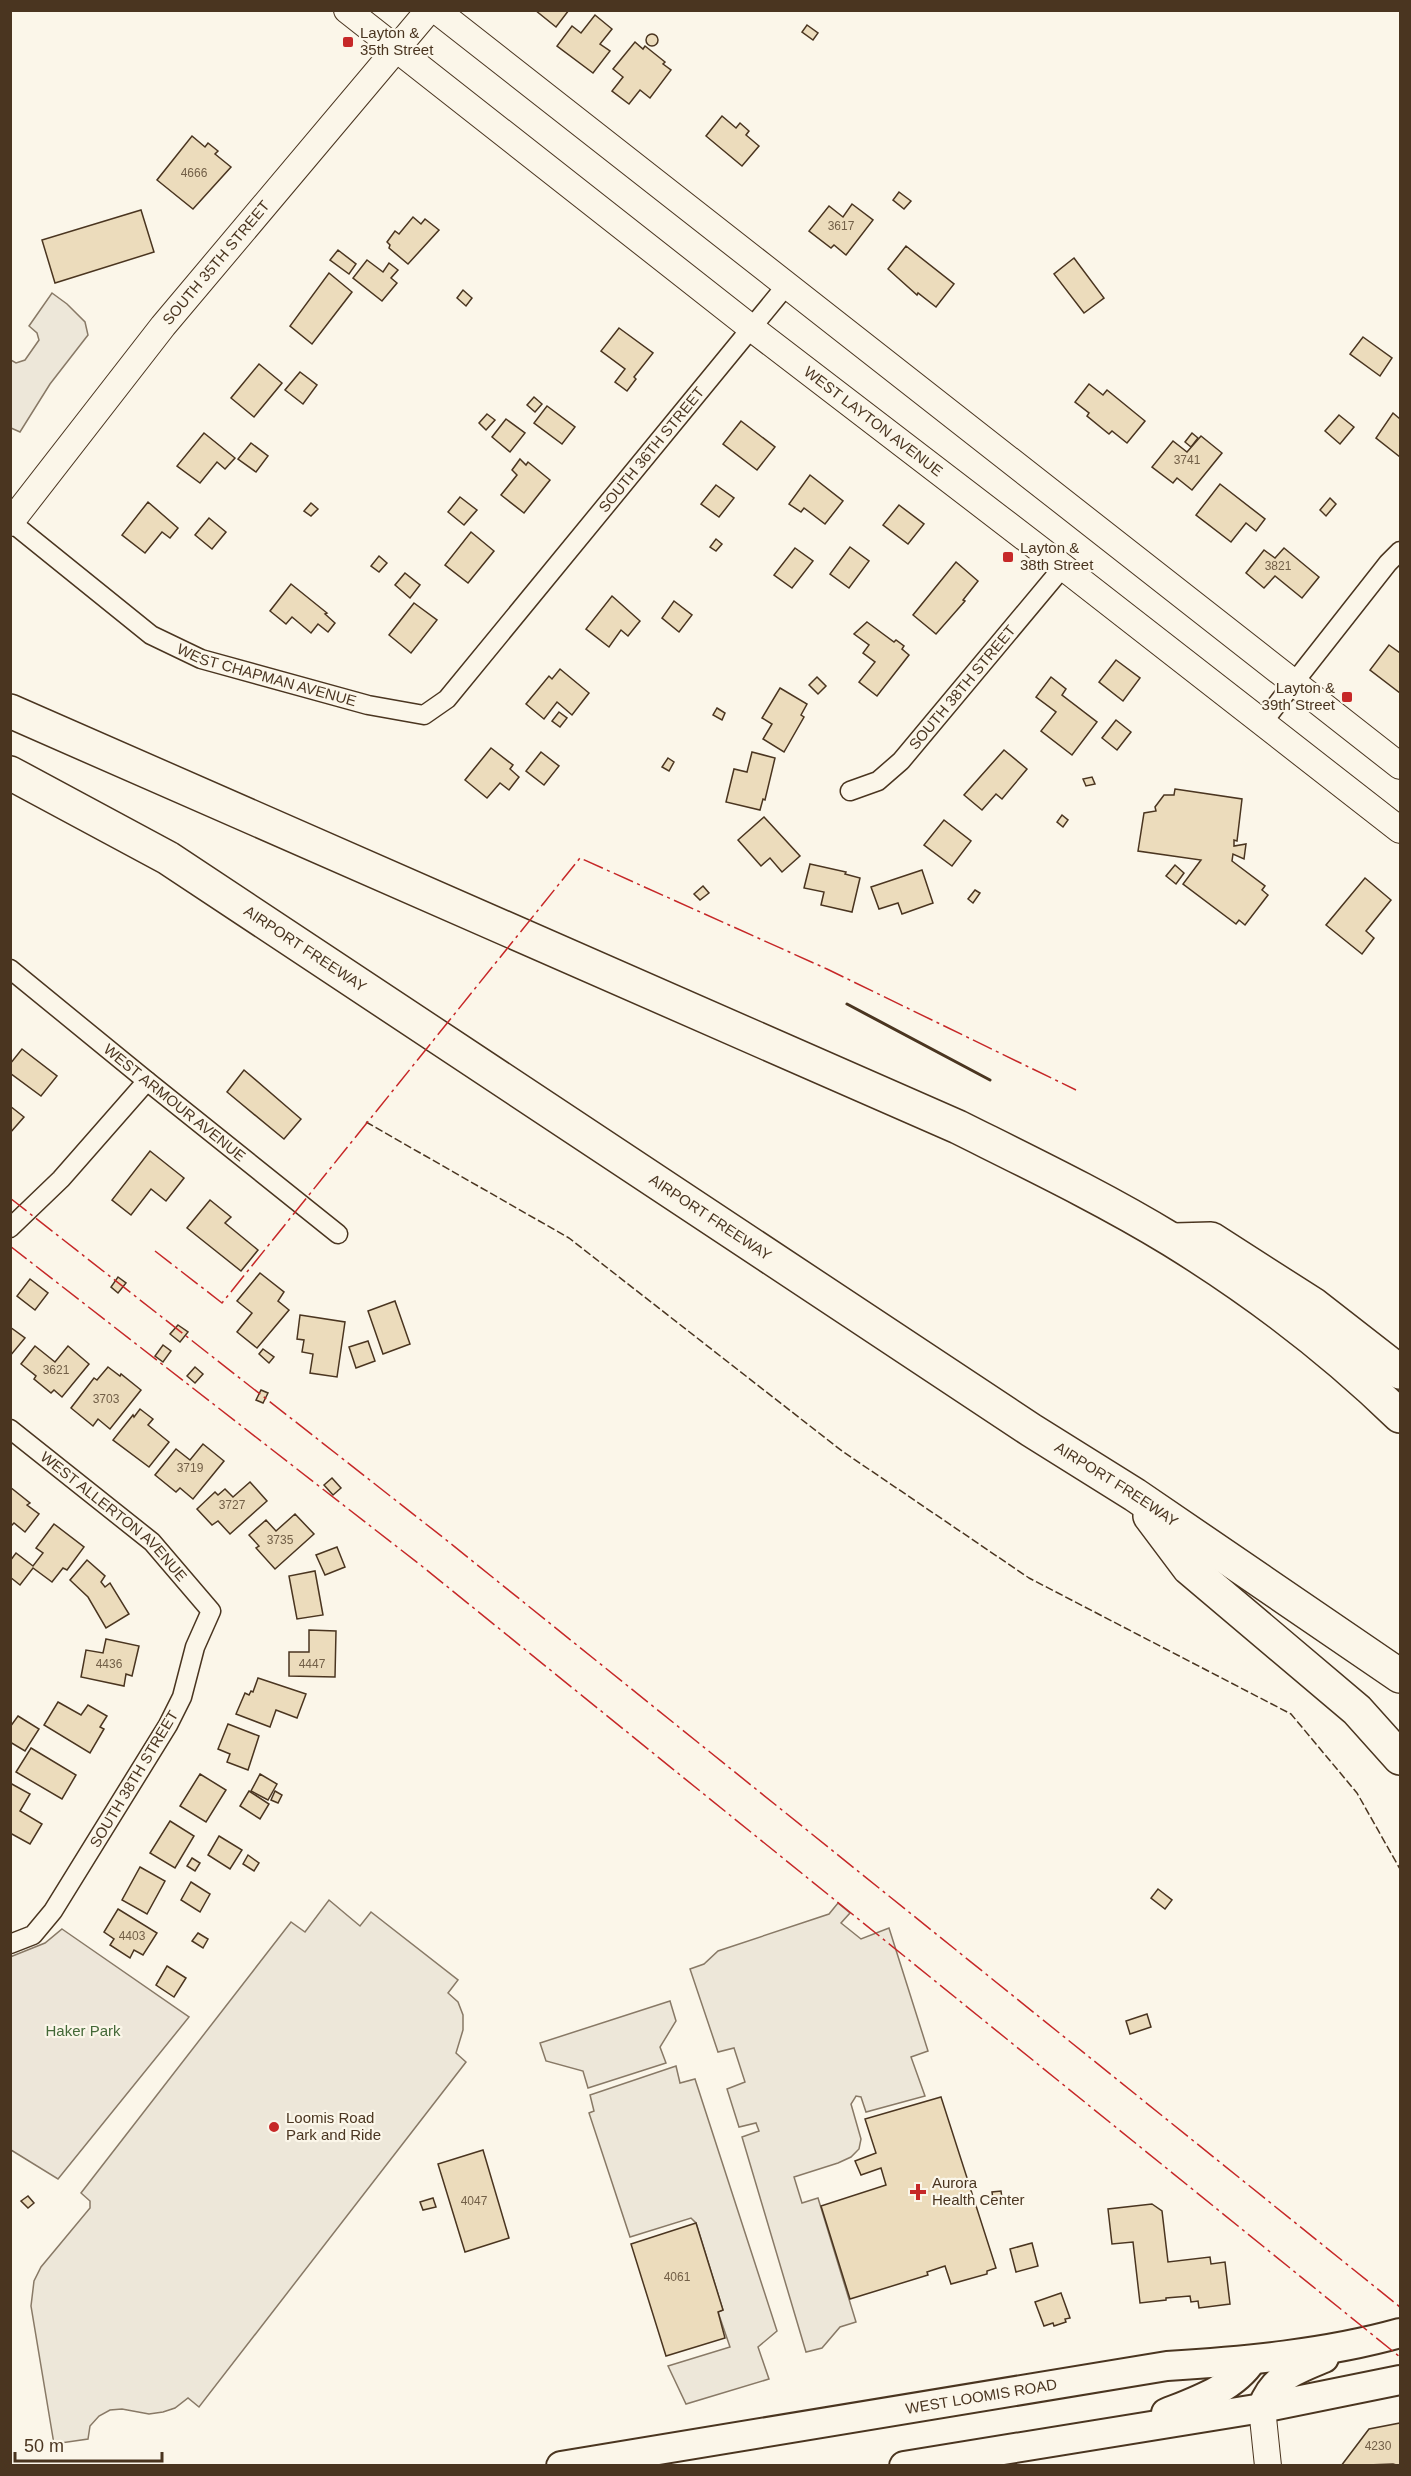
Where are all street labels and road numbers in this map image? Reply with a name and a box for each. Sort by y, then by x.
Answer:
street label: SOUTH 35TH STREET [159,197,273,328]
street label: WEST LAYTON AVENUE [801,363,946,480]
street label: SOUTH 36TH STREET [595,383,707,515]
street label: SOUTH 38TH STREET [905,622,1019,753]
street label: WEST CHAPMAN AVENUE [175,640,358,709]
street label: AIRPORT FREEWAY [241,902,370,995]
street label: WEST ARMOUR AVENUE [100,1040,249,1165]
street label: AIRPORT FREEWAY [646,1170,775,1264]
street label: AIRPORT FREEWAY [1052,1438,1181,1530]
street label: WEST ALLERTON AVENUE [37,1448,191,1585]
street label: SOUTH 38TH STREET [86,1707,181,1850]
street label: WEST LOOMIS ROAD [904,2375,1058,2417]

